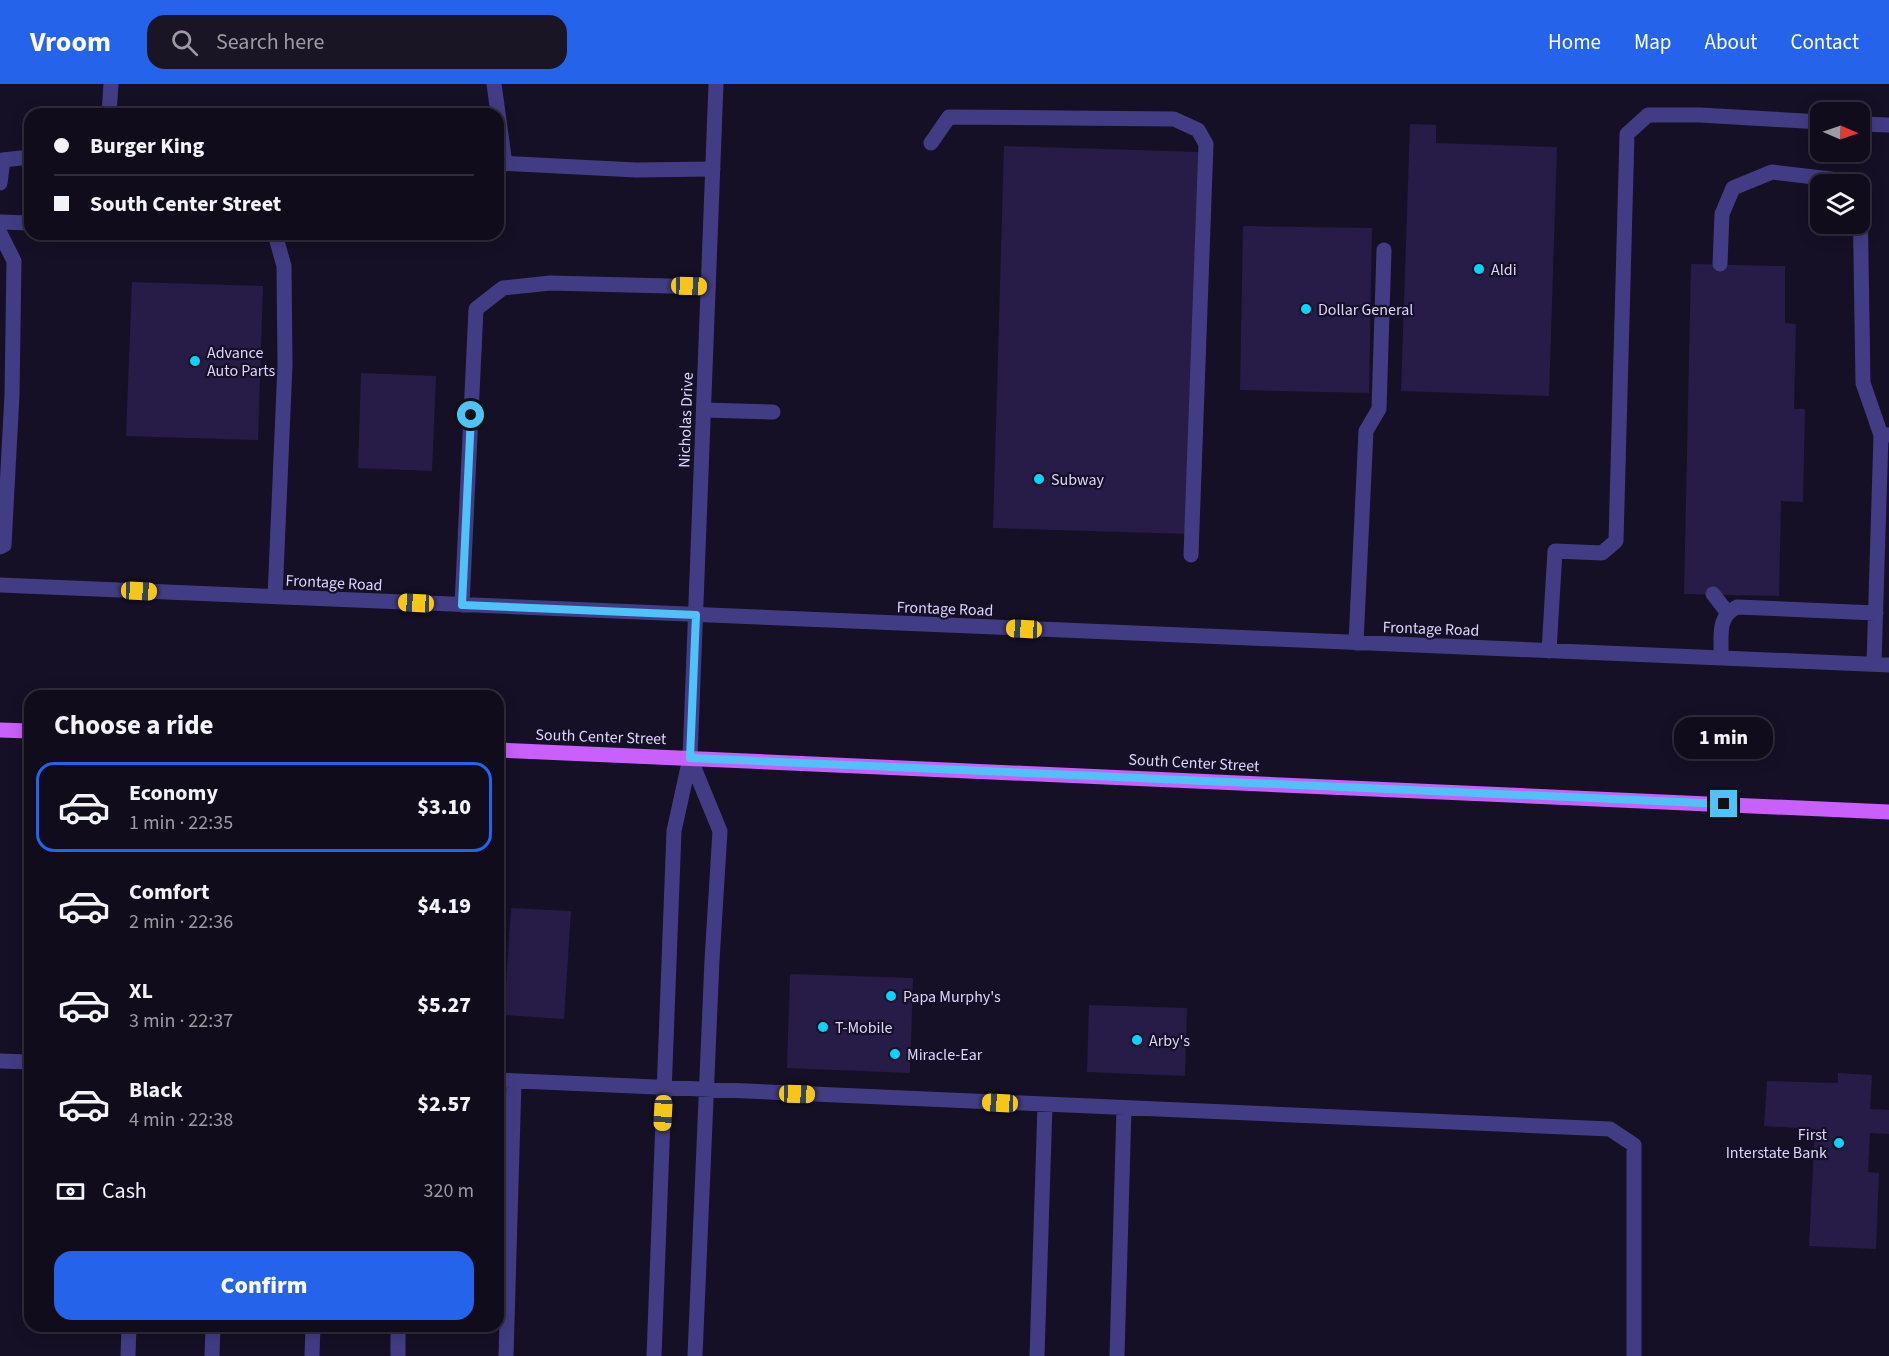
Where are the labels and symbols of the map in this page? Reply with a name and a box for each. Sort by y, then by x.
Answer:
north arrow [1810,102,1870,162]
place label: Aldi [1491,259,1517,281]
marker: Aldi [1472,262,1486,276]
car [671,276,707,296]
place label: Dollar General [1318,299,1413,321]
marker: Dollar General [1299,302,1313,316]
place label: Advance Auto Parts [207,342,276,382]
marker: Advance Auto Parts [188,354,202,368]
street label: Nicholas Drive [673,372,699,468]
route start [457,401,484,428]
place label: Subway [1051,469,1104,491]
marker: Subway [1032,472,1046,486]
street label: Frontage Road [285,569,383,597]
car [121,581,157,601]
car [398,593,434,613]
street label: Frontage Road [896,596,994,622]
street label: Frontage Road [1382,616,1480,642]
car [1006,619,1042,639]
callout: 1 min [1674,717,1774,759]
street label: South Center Street [535,724,667,750]
street label: South Center Street [1128,749,1261,777]
route end [1710,790,1737,817]
place label: Papa Murphy's [903,986,1001,1008]
marker: Papa Murphy's [884,989,898,1003]
place label: T-Mobile [835,1017,893,1039]
marker: T-Mobile [816,1020,830,1034]
place label: Arby's [1149,1030,1190,1052]
marker: Arby's [1130,1033,1144,1047]
place label: Miracle-Ear [907,1044,983,1066]
marker: Miracle-Ear [888,1047,902,1061]
car [779,1084,815,1104]
car [982,1093,1018,1113]
car [653,1095,673,1131]
place label: First Interstate Bank [1726,1124,1828,1164]
marker: First Interstate Bank [1832,1136,1846,1150]

